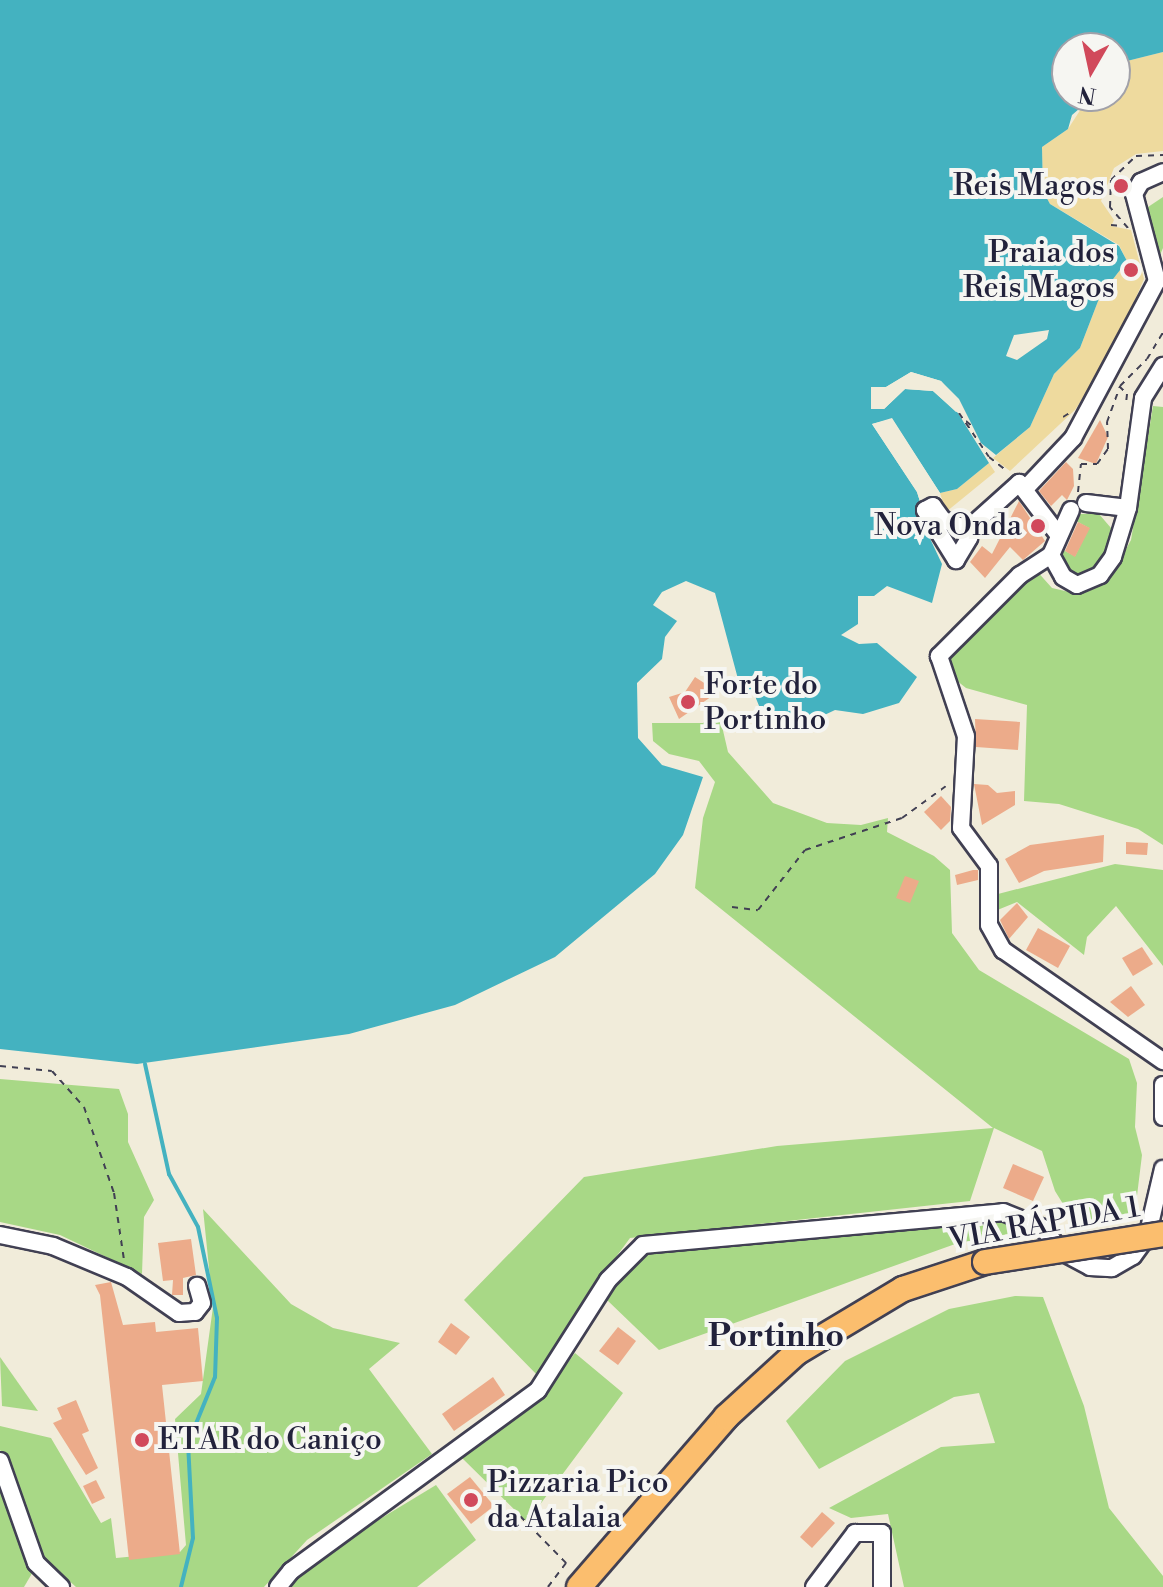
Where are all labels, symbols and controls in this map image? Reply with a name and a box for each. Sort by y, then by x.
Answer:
north arrow [1051,32,1131,112]
text: N [1077,80,1098,109]
place label: Reis Magos [953,168,1105,204]
marker: Reis Magos [1112,177,1130,195]
place label: Praia dos Reis Magos [963,235,1115,306]
marker: Praia dos Reis Magos [1122,261,1140,279]
place label: Nova Onda [874,508,1022,544]
marker: Nova Onda [1029,517,1047,535]
place label: Forte do Portinho [704,667,826,738]
marker: Forte do Portinho [679,693,697,711]
street label: VIA RÁPIDA 1 [945,1189,1143,1259]
district label: Portinho [708,1317,844,1355]
place label: ETAR do Caniço [158,1422,382,1458]
marker: ETAR do Caniço [133,1431,151,1449]
place label: Pizzaria Pico da Atalaia [487,1465,669,1536]
marker: Pizzaria Pico da Atalaia [462,1491,480,1509]

